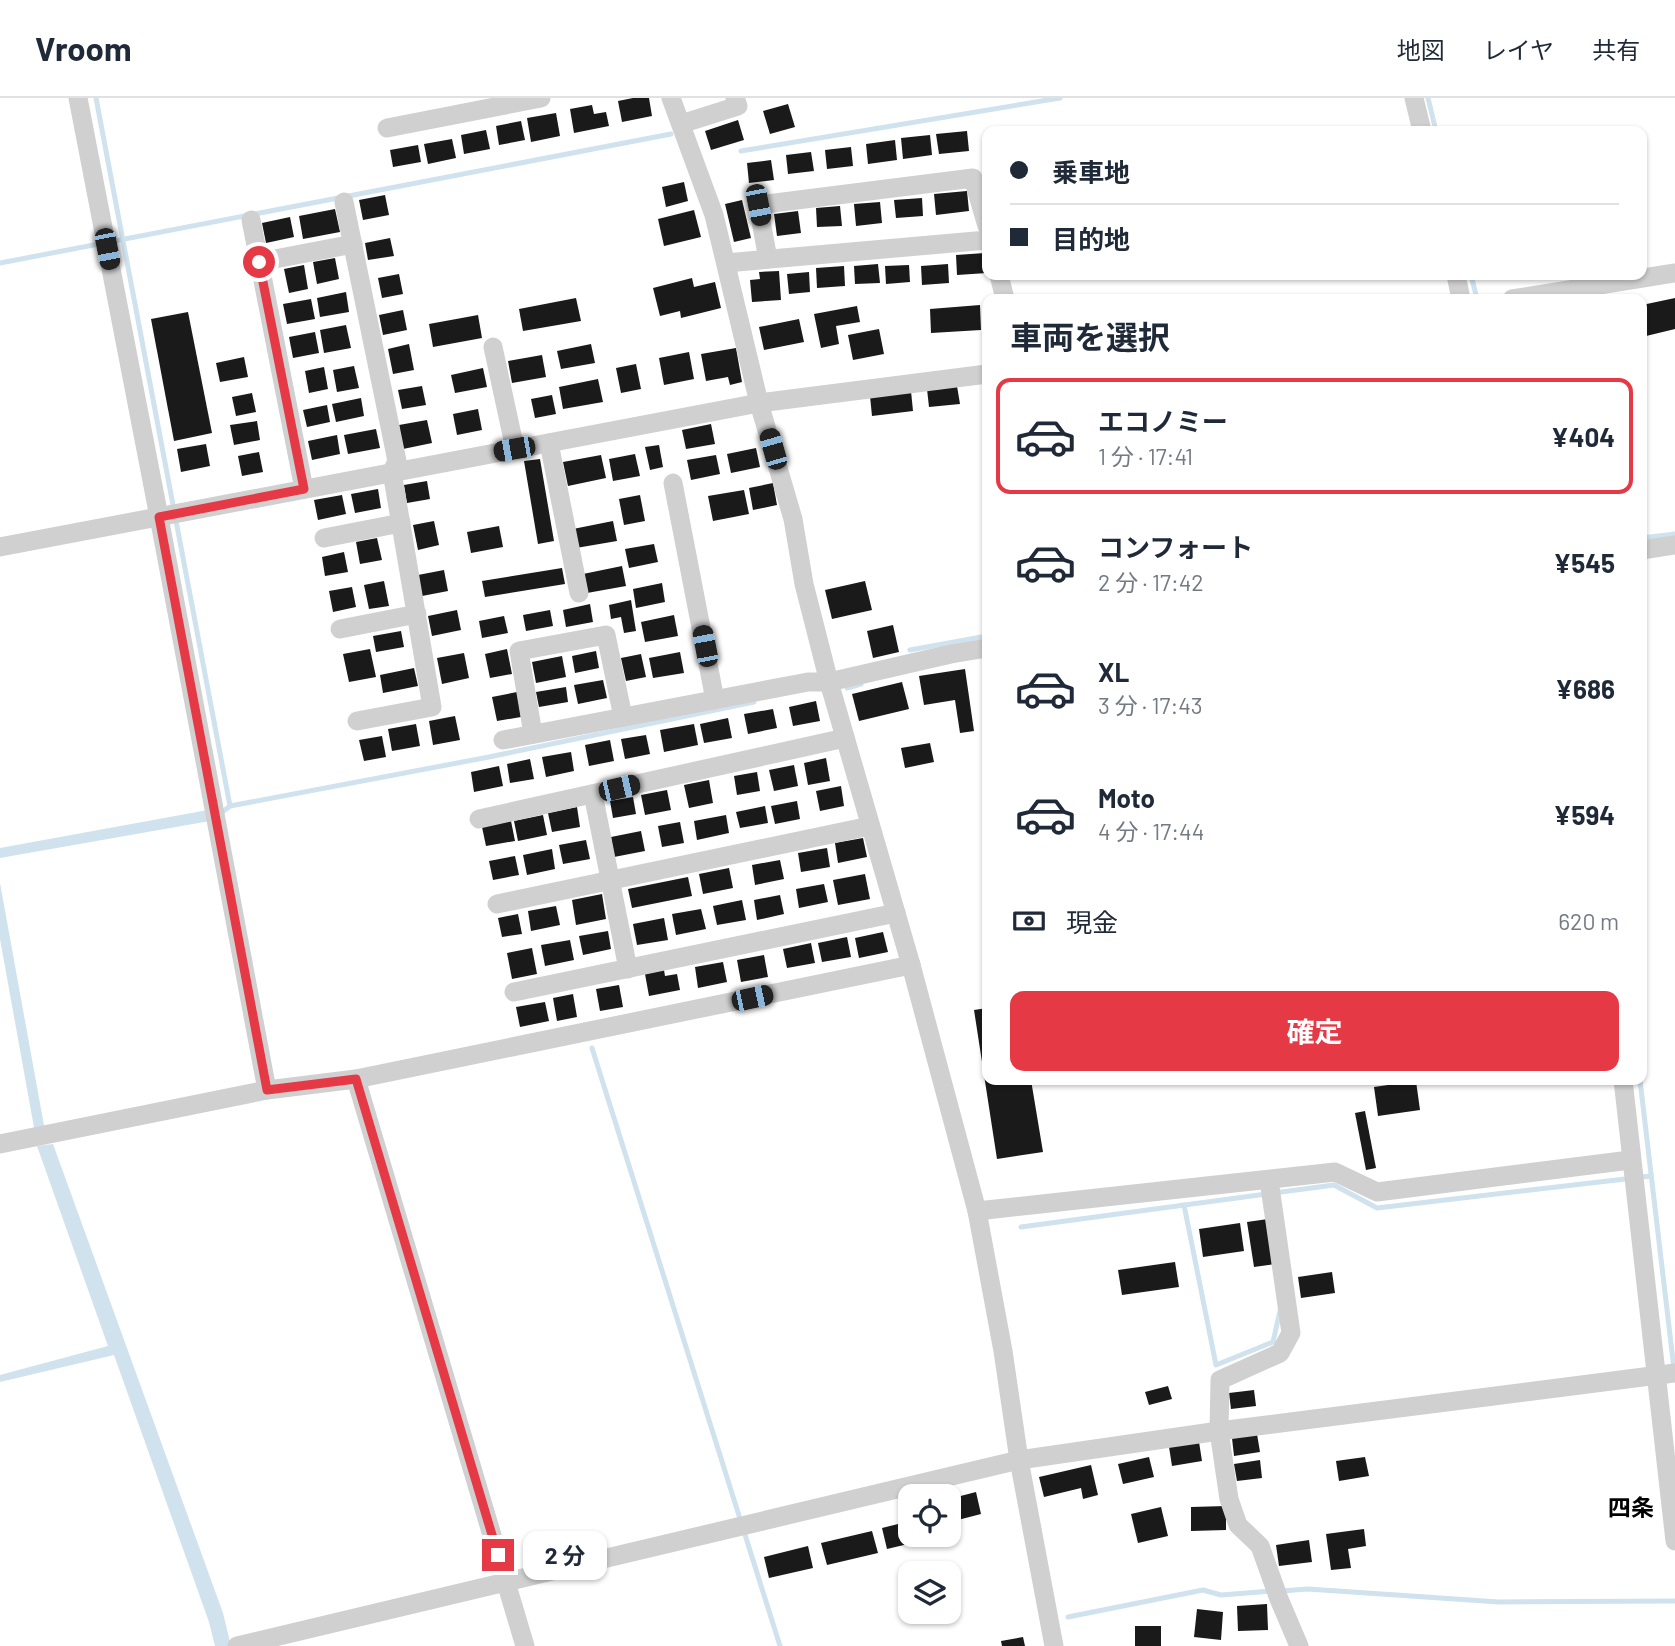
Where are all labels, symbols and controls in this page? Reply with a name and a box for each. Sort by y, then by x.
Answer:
text: Vroom [35,28,132,68]
text: 地図 [1397,35,1445,64]
text: レイヤ [1483,35,1554,64]
text: 共有 [1592,35,1640,64]
text: 乗車地 [1052,156,1130,187]
car [744,182,773,228]
text: 目的地 [1052,223,1130,254]
car [93,226,122,272]
route start [243,246,275,278]
text: 車両を選択 [1010,317,1170,355]
icon: car [1014,405,1077,468]
text: エコノミー [1098,405,1228,436]
text: ¥404 [1551,421,1615,452]
car [758,426,789,472]
car [492,435,537,463]
text: 1 分 · 17:41 [1098,442,1193,470]
icon: car [1014,531,1077,594]
text: コンフォート [1098,531,1253,562]
text: ¥545 [1553,547,1615,578]
text: 2 分 · 17:42 [1098,568,1204,596]
car [691,623,720,669]
text: XL [1098,656,1129,687]
icon: car [1014,657,1077,720]
text: ¥686 [1555,673,1615,704]
text: 3 分 · 17:43 [1098,691,1203,719]
car [597,773,642,803]
text: Moto [1098,782,1155,813]
icon: car [1014,783,1077,846]
text: ¥594 [1554,799,1615,830]
text: 4 分 · 17:44 [1098,817,1204,845]
icon: cash [1010,902,1048,940]
text: 現金 [1066,906,1118,937]
text: 620 m [1558,907,1619,935]
car [730,983,775,1013]
button: 確定 [1010,991,1619,1071]
map controls [898,1484,961,1624]
button: locate [898,1484,961,1547]
district label: 四条 [1608,1493,1654,1521]
callout: 2 分 [522,1530,606,1580]
route end [482,1539,514,1571]
text: 2 分 [545,1541,585,1569]
button: layers [898,1561,961,1624]

